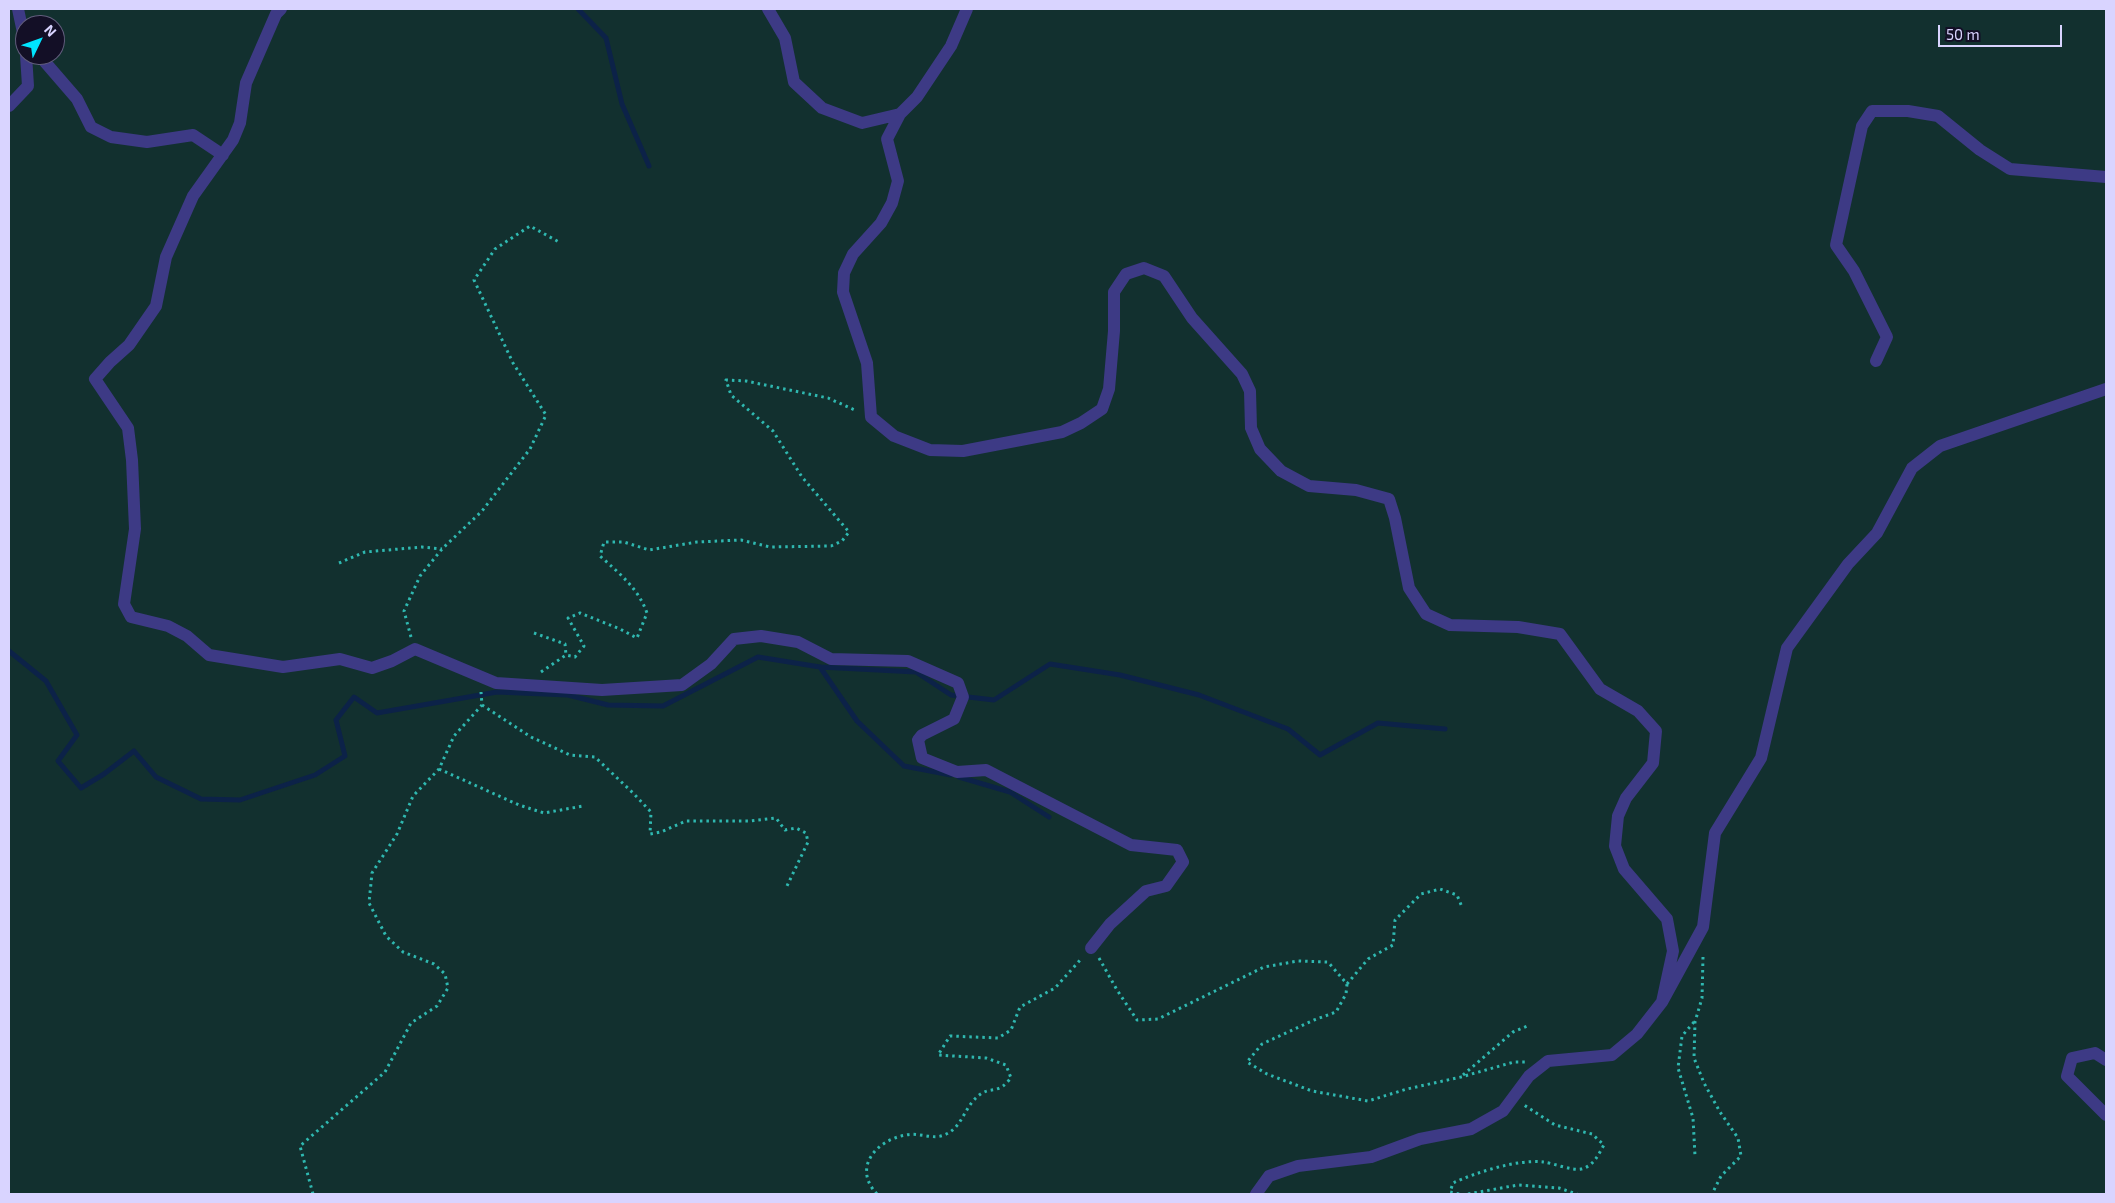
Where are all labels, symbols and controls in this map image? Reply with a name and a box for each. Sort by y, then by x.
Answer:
north arrow [15,15,65,65]
scale bar [1940,15,2064,47]
text: N [41,21,60,40]
text: 50 m [1946,25,1980,43]

